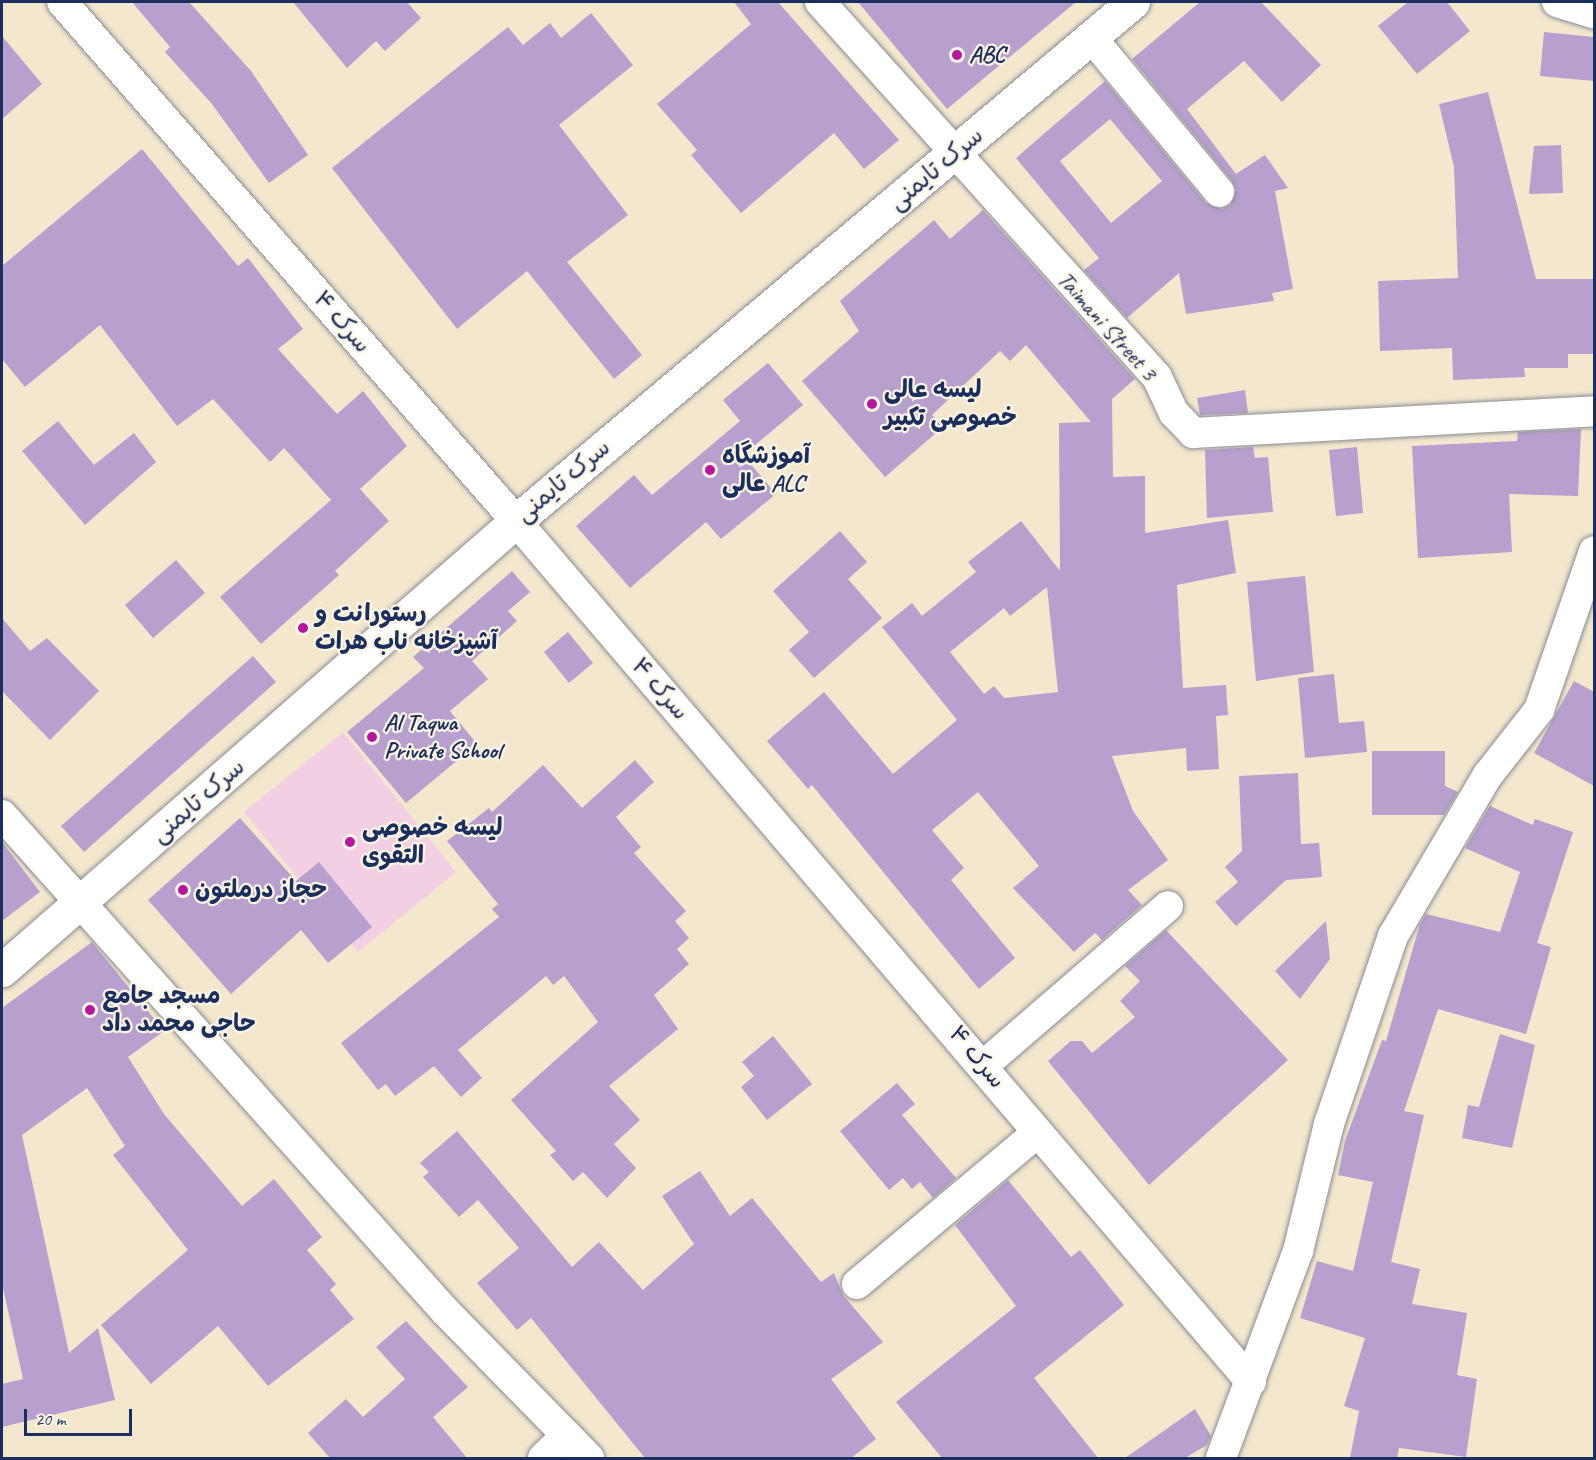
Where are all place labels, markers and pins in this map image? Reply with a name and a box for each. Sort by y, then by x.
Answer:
place label: ABC [969,41,1005,69]
marker: ABC [950,48,964,62]
place label: لیسه عالی خصوصی تکبیر [884,376,1017,432]
marker: لیسه عالی خصوصی تکبیر [865,397,879,411]
place label: آموزشگاه عالی ALC [722,442,810,498]
marker: آموزشگاه عالی ALC [703,463,717,477]
place label: رستورانت و آشپزخانه ناب هرات [315,600,497,656]
marker: رستورانت و آشپزخانه ناب هرات [296,621,310,635]
place label: Al Taqwa Private School [384,709,501,765]
marker: Al Taqwa Private School [365,730,379,744]
place label: لیسه خصوصی التقوی [362,814,503,870]
marker: لیسه خصوصی التقوی [343,835,357,849]
place label: حجاز درملتون [195,876,327,904]
marker: حجاز درملتون [176,883,190,897]
place label: مسجد جامع حاجی محمد داد [102,982,256,1038]
marker: مسجد جامع حاجی محمد داد [83,1003,97,1017]

